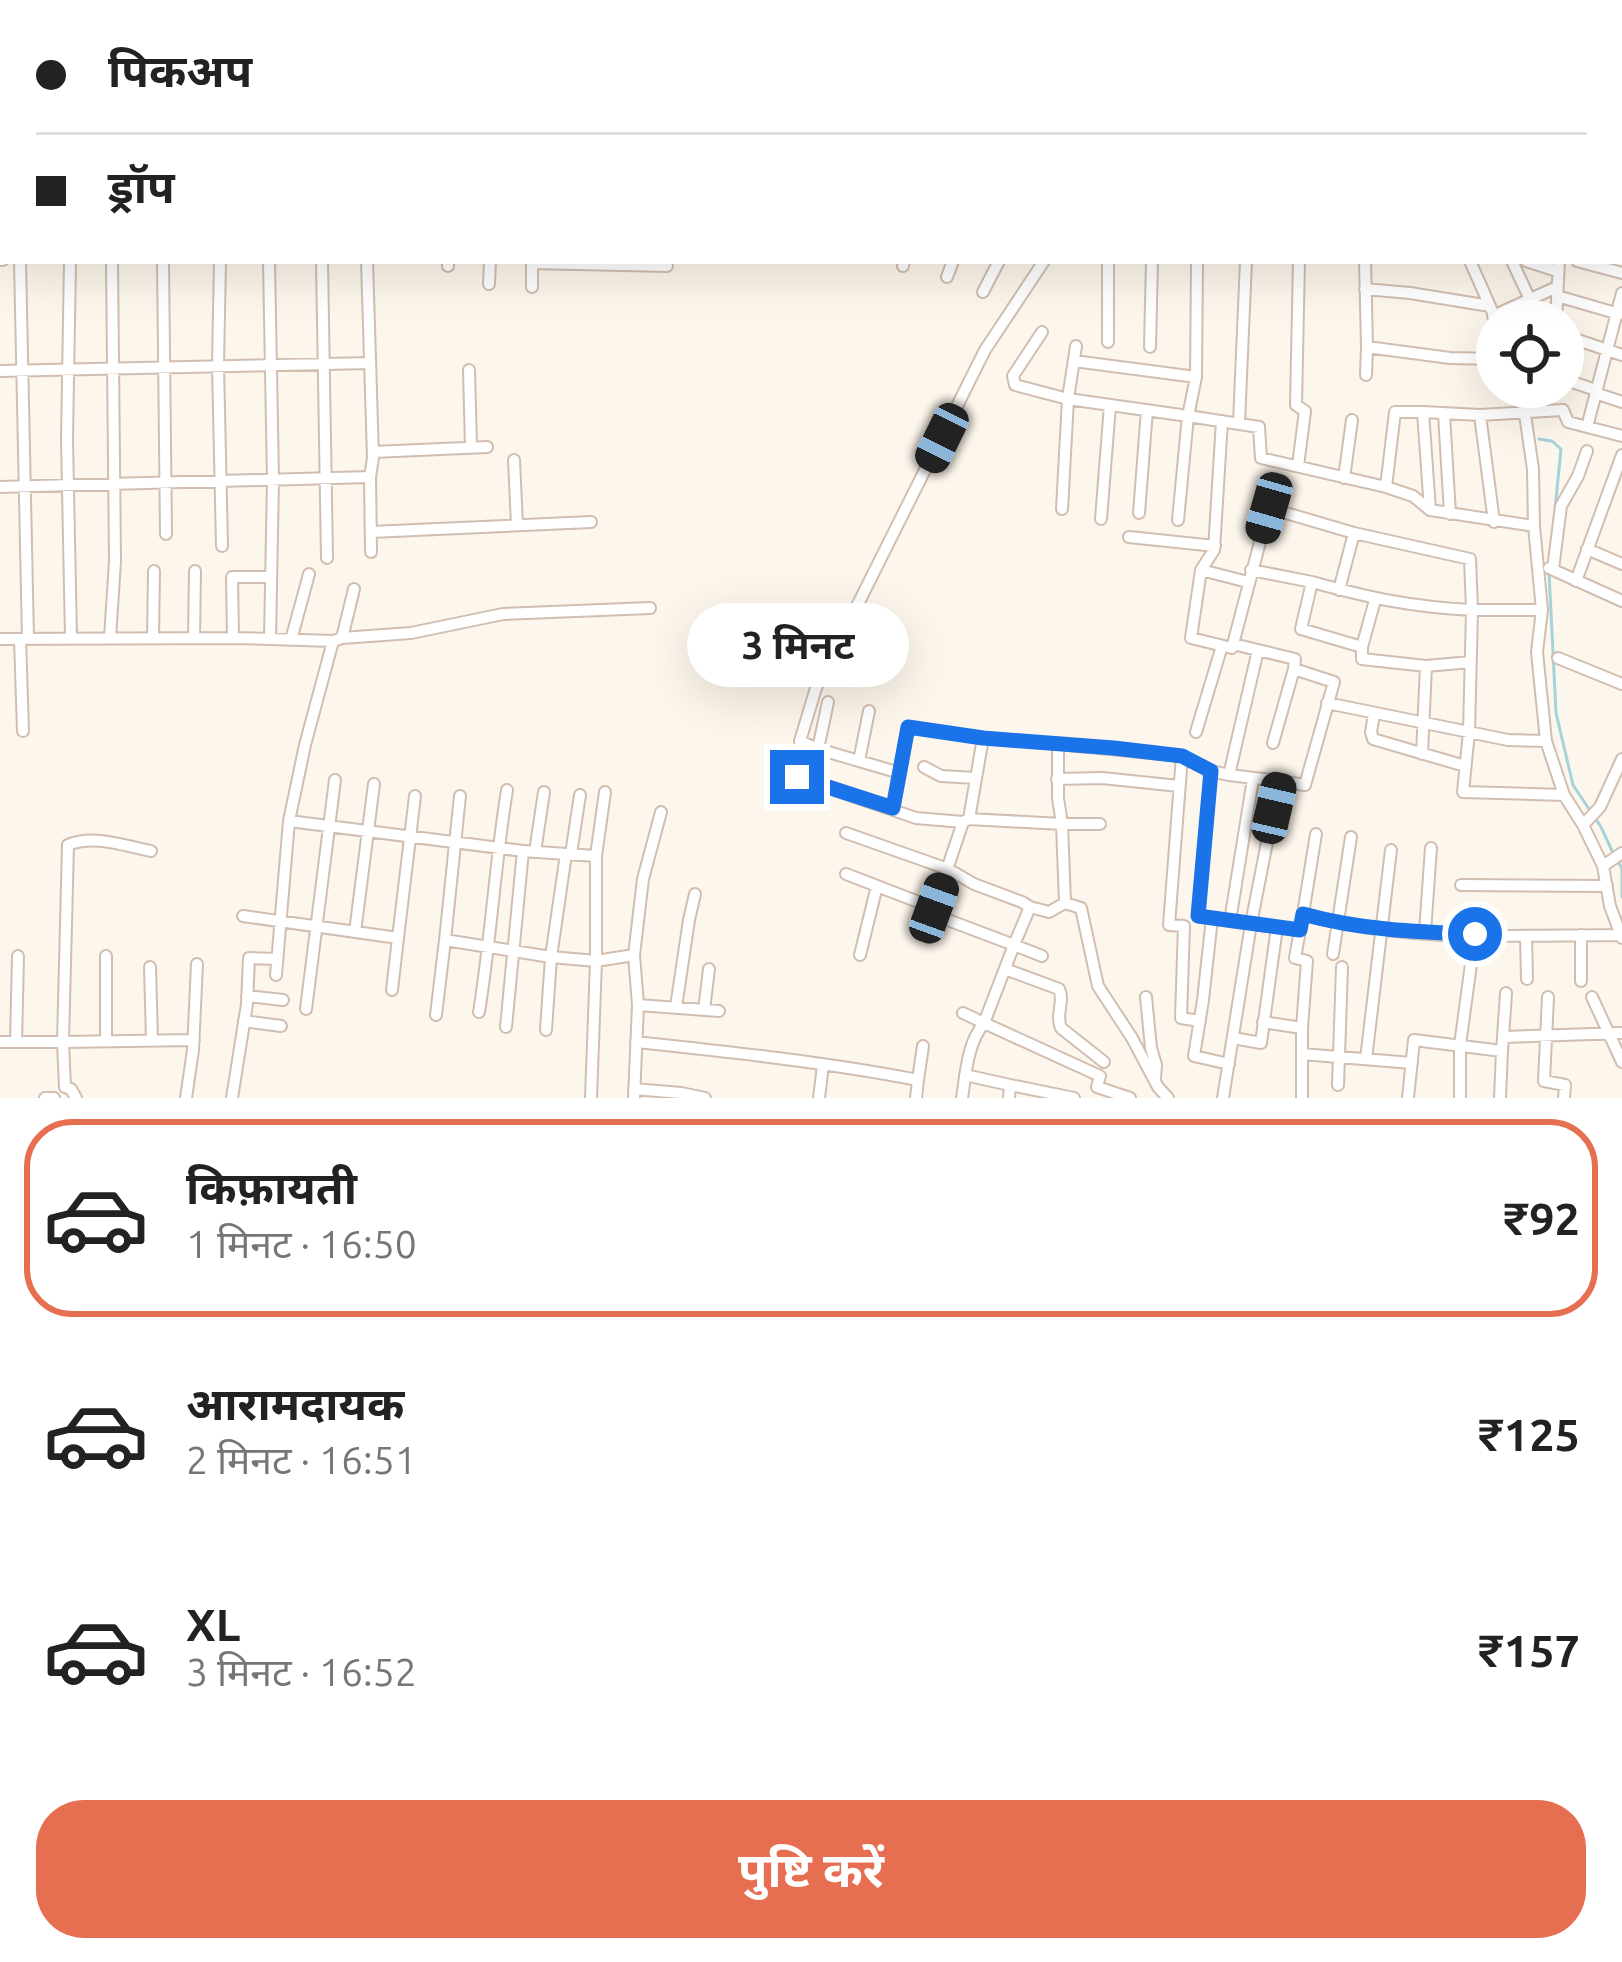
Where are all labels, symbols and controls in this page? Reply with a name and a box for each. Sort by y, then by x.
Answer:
text: पिकअप [108,45,252,96]
text: ड्रॉप [108,161,175,212]
map controls [1476,300,1584,408]
button: locate [1476,300,1584,408]
car [910,398,974,478]
car [1242,468,1296,548]
callout: 3 मिनट [686,603,908,687]
text: 3 मिनट [741,623,855,666]
route end [770,750,824,804]
car [1248,769,1300,847]
car [905,868,963,948]
route start [1448,907,1502,961]
text: किफ़ायती [186,1162,357,1213]
icon: car [42,1164,150,1272]
text: ₹92 [1504,1193,1580,1244]
text: 1 मिनट · 16:50 [186,1222,417,1265]
text: आरामदायक [186,1378,404,1429]
icon: car [42,1380,150,1488]
text: ₹125 [1478,1409,1580,1460]
text: 2 मिनट · 16:51 [186,1438,417,1481]
icon: car [42,1596,150,1704]
text: XL [186,1599,240,1650]
text: ₹157 [1478,1625,1580,1676]
text: 3 मिनट · 16:52 [186,1650,417,1693]
button: पुष्टि करें [36,1800,1586,1938]

